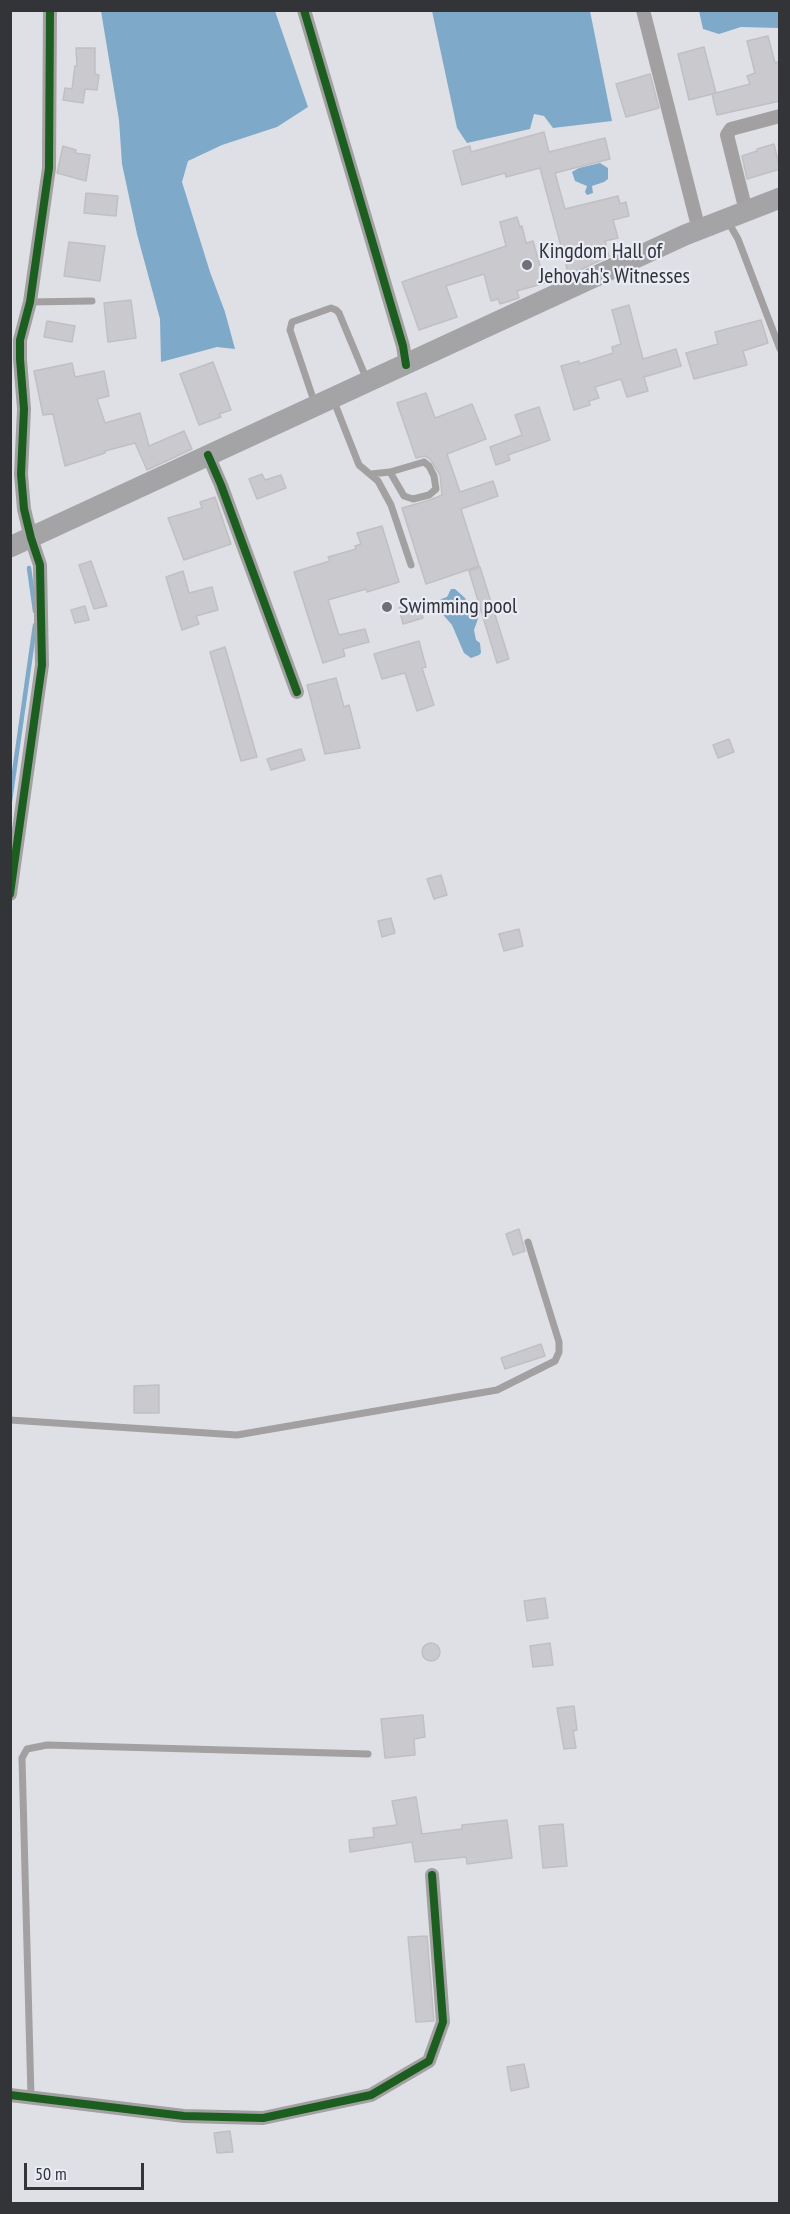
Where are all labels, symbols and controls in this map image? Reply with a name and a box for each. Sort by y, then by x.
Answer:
place label: Kingdom Hall of Jehovah's Witnesses [539,239,690,290]
marker: Kingdom Hall of Jehovah's Witnesses [520,258,534,272]
place label: Swimming pool [399,594,517,620]
marker: Swimming pool [380,600,394,614]
scale bar [27,2151,147,2189]
text: 50 m [35,2162,67,2185]

